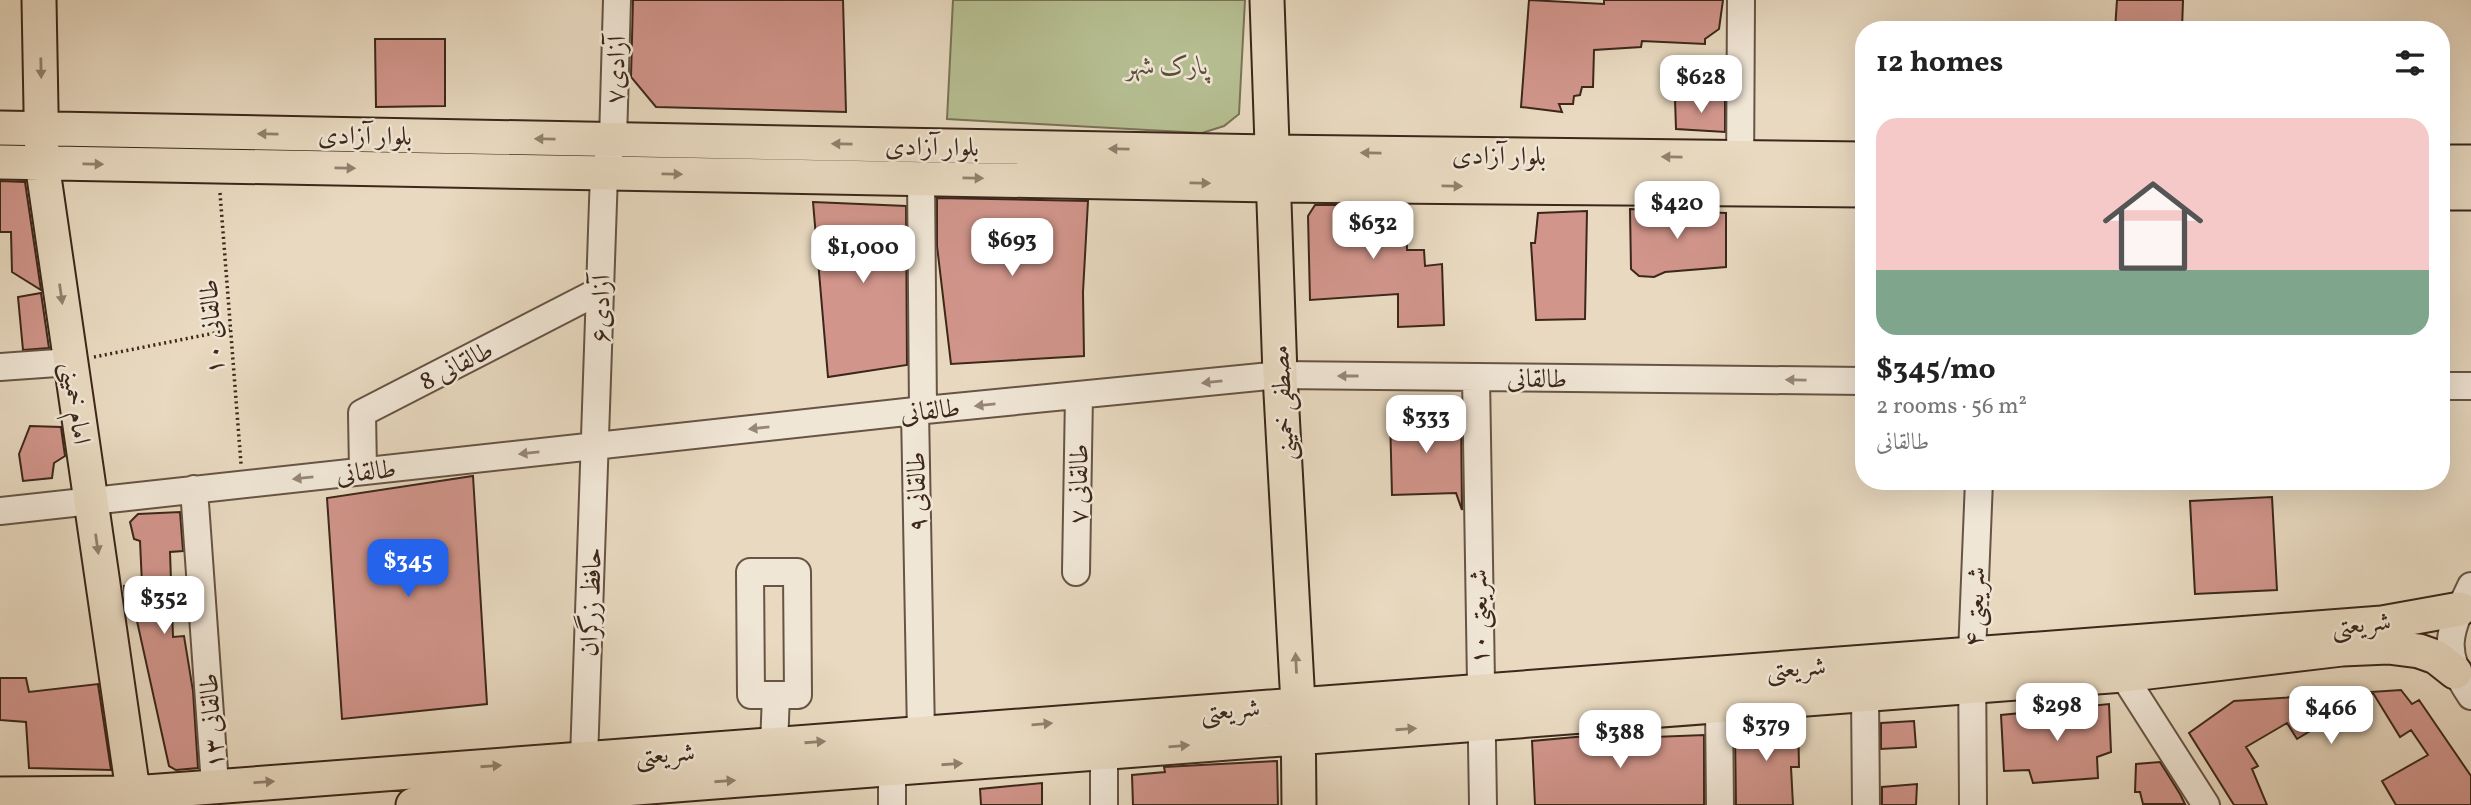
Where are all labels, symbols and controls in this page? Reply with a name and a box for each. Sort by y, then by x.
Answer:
street label: آزادی۷ [598,33,636,105]
text: 12 homes [1876,42,2003,84]
icon: filters [2391,44,2429,82]
park label: پارک شهر [1123,49,1211,85]
pin: $628 [1660,55,1742,115]
one-way arrow [35,57,46,79]
text: $628 [1676,62,1726,94]
street label: بلوار آزادی [318,118,412,156]
one-way arrow [257,128,279,139]
street label: بلوار آزادی [885,129,979,167]
one-way arrow [533,133,555,145]
one-way arrow [831,138,853,150]
street label: بلوار آزادی [1452,138,1546,176]
one-way arrow [1108,144,1130,155]
one-way arrow [1360,148,1382,159]
one-way arrow [1661,151,1683,163]
one-way arrow [82,158,104,170]
one-way arrow [334,163,356,174]
icon: home [2090,163,2216,289]
one-way arrow [661,168,683,180]
one-way arrow [962,172,984,184]
one-way arrow [1190,177,1212,189]
one-way arrow [1442,181,1464,192]
pin: $420 [1636,182,1718,241]
text: $420 [1651,188,1703,220]
pin: $632 [1332,202,1414,261]
text: $632 [1348,208,1398,240]
pin: $693 [971,218,1053,278]
text: $693 [987,225,1037,257]
pin: $1,000 [806,226,920,285]
text: $1,000 [827,232,899,264]
street label: آزادی۶ [583,272,621,344]
street label: طالقانی ۱۰ [192,278,234,376]
one-way arrow [56,283,67,305]
street label: طالقانی 8 [414,333,500,401]
street label: مصطفی خمینی [1263,344,1305,462]
text: $345/mo [1876,349,1996,391]
street label: امام خمینی [48,360,99,447]
street label: طالقانی [1507,361,1567,399]
one-way arrow [1336,370,1358,382]
one-way arrow [1784,374,1806,386]
one-way arrow [1201,377,1223,388]
street label: طالقانی [898,391,962,433]
text: 2 rooms · 56 m² [1876,391,2027,423]
pin: $333 [1385,396,1467,455]
one-way arrow [974,399,996,410]
text: $333 [1402,402,1450,434]
one-way arrow [748,423,770,434]
text: طالقانی [1876,427,1929,459]
street label: طالقانی ۷ [1061,443,1099,525]
one-way arrow [518,448,540,459]
street label: طالقانی ۹ [899,451,937,533]
street label: طالقانی [334,452,398,494]
one-way arrow [292,472,314,483]
one-way arrow [92,533,103,555]
pin: $345 [367,540,449,599]
text: $345 [383,546,433,578]
street label: حافظ زرگران [571,547,612,658]
street label: شریعتی ۴ [1957,566,1995,648]
street label: شریعتی ۱۰ [1461,569,1499,665]
pin: $352 [123,576,205,636]
text: $352 [140,583,188,615]
street label: شریعتی [2330,604,2393,646]
street label: شریعتی [1765,649,1827,689]
one-way arrow [1290,652,1301,674]
street label: طالقانی ۱۳ [192,672,234,770]
pin: $298 [2016,684,2098,743]
pin: $466 [2290,686,2372,746]
street label: شریعتی [1199,690,1262,732]
text: $298 [2032,690,2082,722]
text: $466 [2305,693,2357,725]
pin: $379 [1725,704,1807,763]
pin: $388 [1579,710,1661,770]
text: $379 [1742,710,1790,742]
text: $388 [1595,717,1645,749]
one-way arrow [1031,718,1053,729]
one-way arrow [1395,723,1417,734]
street label: شریعتی [634,735,696,775]
one-way arrow [805,736,827,747]
one-way arrow [1168,740,1190,751]
one-way arrow [941,758,963,769]
one-way arrow [480,760,502,771]
one-way arrow [253,776,275,787]
one-way arrow [714,776,736,787]

